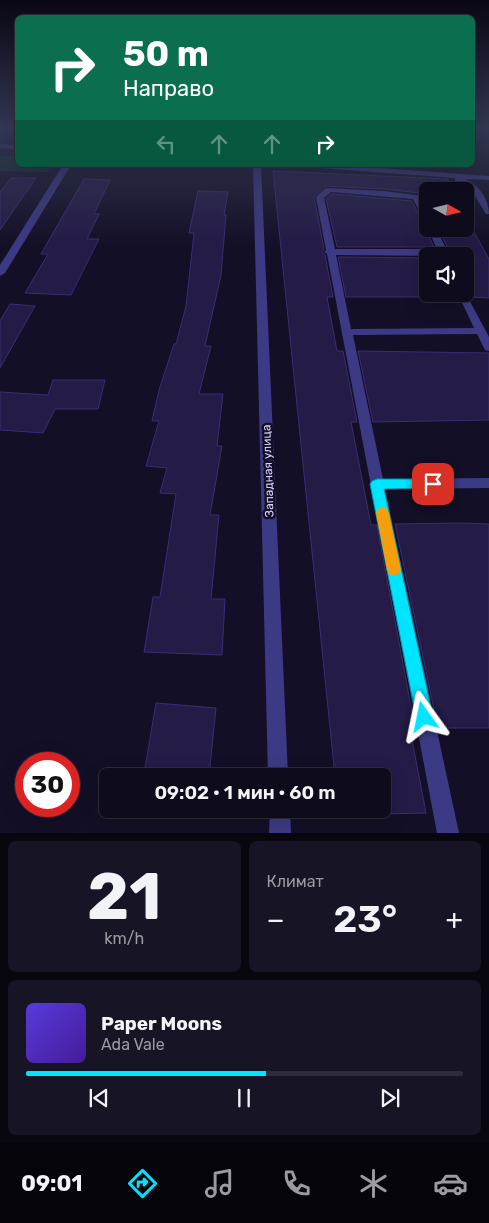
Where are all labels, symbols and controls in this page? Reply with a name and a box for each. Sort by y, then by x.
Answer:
text: 50 m [123,33,209,75]
icon: right [40,35,105,100]
text: Направо [123,75,214,102]
icon: left [152,130,180,158]
icon: ahead [205,130,233,158]
icon: ahead [258,130,286,158]
icon: right [311,130,339,158]
north arrow [419,182,474,238]
map controls [419,182,474,302]
button: sound [419,247,474,302]
street label: Западная улица [259,424,277,518]
pin [412,463,454,505]
icon: arrive [419,470,447,498]
position arrow [397,690,449,742]
speed limit sign: 30 [15,752,80,817]
text: 09:02 · 1 мин · 60 m [154,781,336,804]
text: 21 [87,858,162,935]
text: Климат [267,872,324,891]
text: 23° [333,896,397,942]
text: − [267,903,285,936]
text: + [446,903,463,936]
text: km/h [104,929,144,948]
text: Paper Moons [101,1012,222,1035]
text: Ada Vale [101,1035,165,1054]
icon: previous [85,1084,113,1112]
icon: pause [230,1084,258,1112]
icon: next [376,1084,404,1112]
icon: directions [125,1166,160,1201]
icon: music [202,1166,237,1201]
icon: phone [279,1166,314,1201]
icon: climate [356,1166,391,1201]
icon: car [433,1166,468,1201]
text: 09:01 [21,1170,82,1197]

